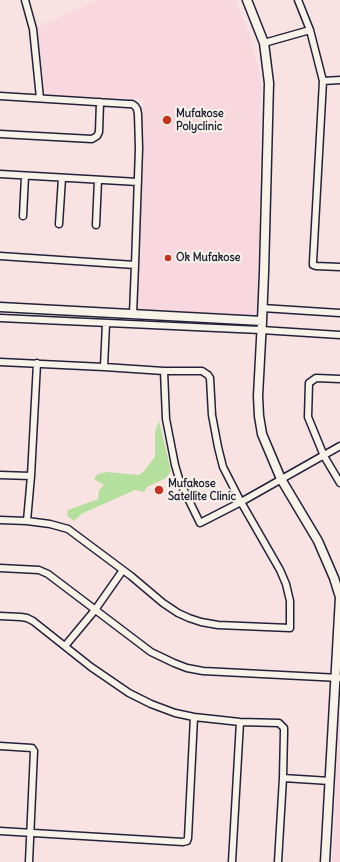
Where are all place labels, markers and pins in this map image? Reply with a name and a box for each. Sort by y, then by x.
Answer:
place label: Mufakose Polyclinic [176,107,224,133]
marker: Mufakose Polyclinic [161,114,173,126]
place label: Ok Mufakose [176,251,240,265]
marker: Ok Mufakose [163,253,173,263]
place label: Mufakose Satellite Clinic [168,477,236,503]
marker: Mufakose Satellite Clinic [153,484,165,496]

